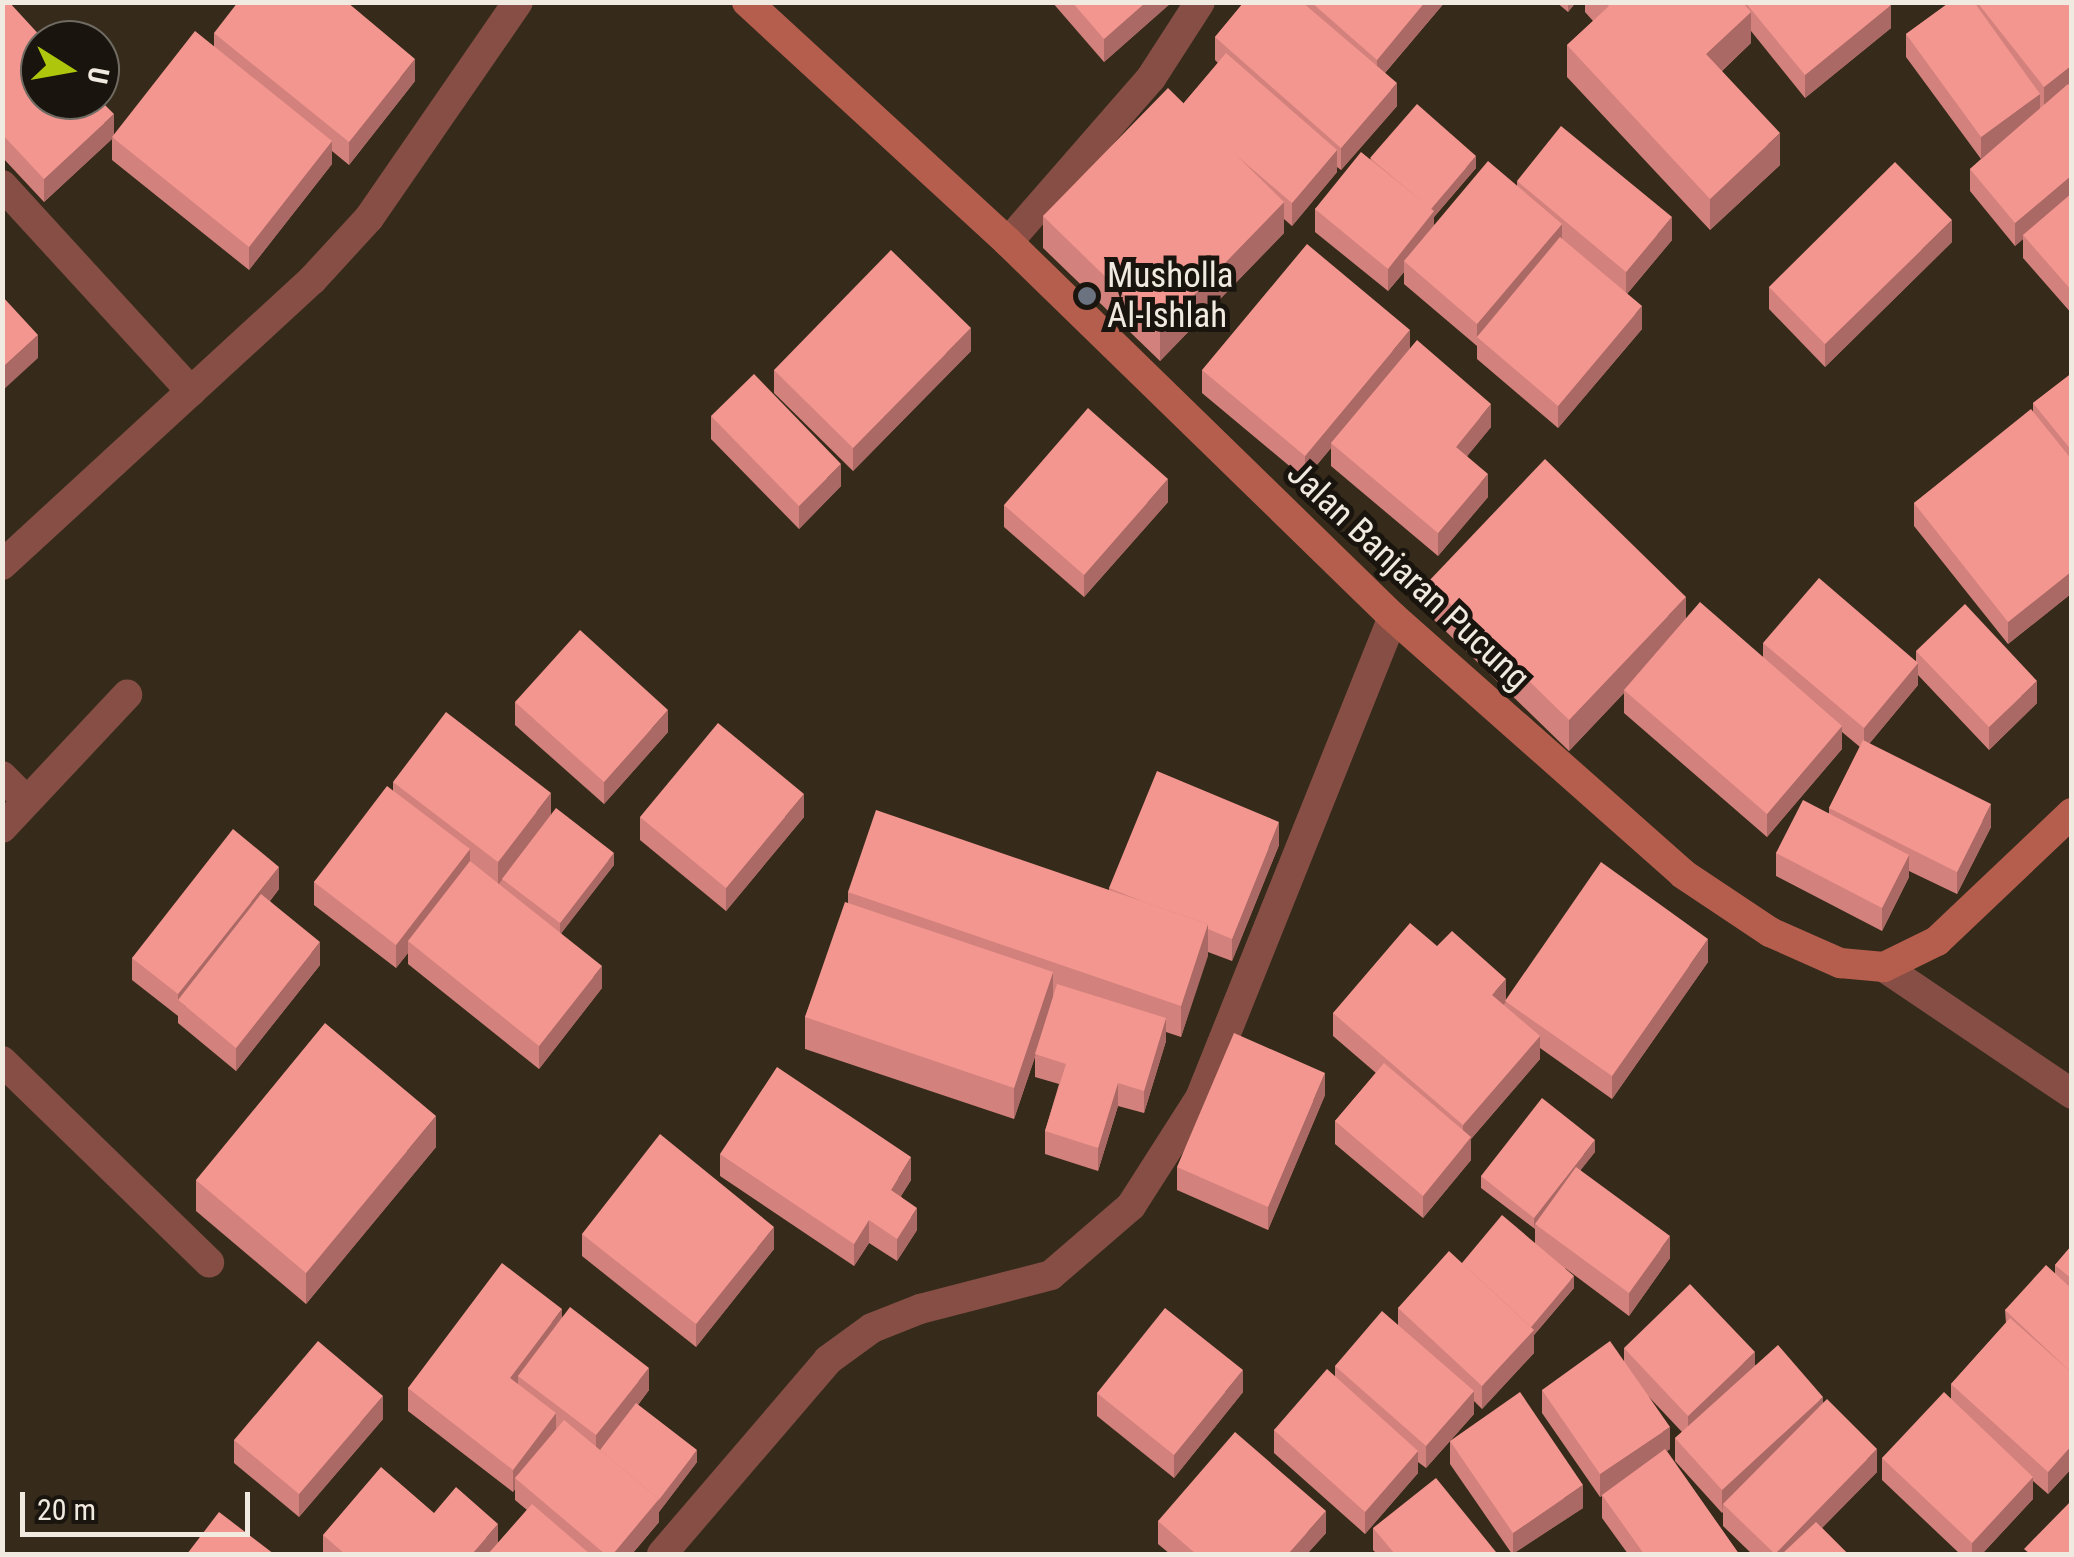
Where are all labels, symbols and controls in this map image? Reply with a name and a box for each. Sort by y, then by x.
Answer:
north arrow [20,20,120,120]
text: U [80,64,116,86]
place label: Musholla Al-Ishlah [1107,255,1234,337]
marker: Musholla Al-Ishlah [1076,285,1098,307]
street label: Jalan Banjaran Pucung [1278,453,1538,699]
scale bar [25,1472,255,1534]
text: 20 m [37,1492,96,1527]

